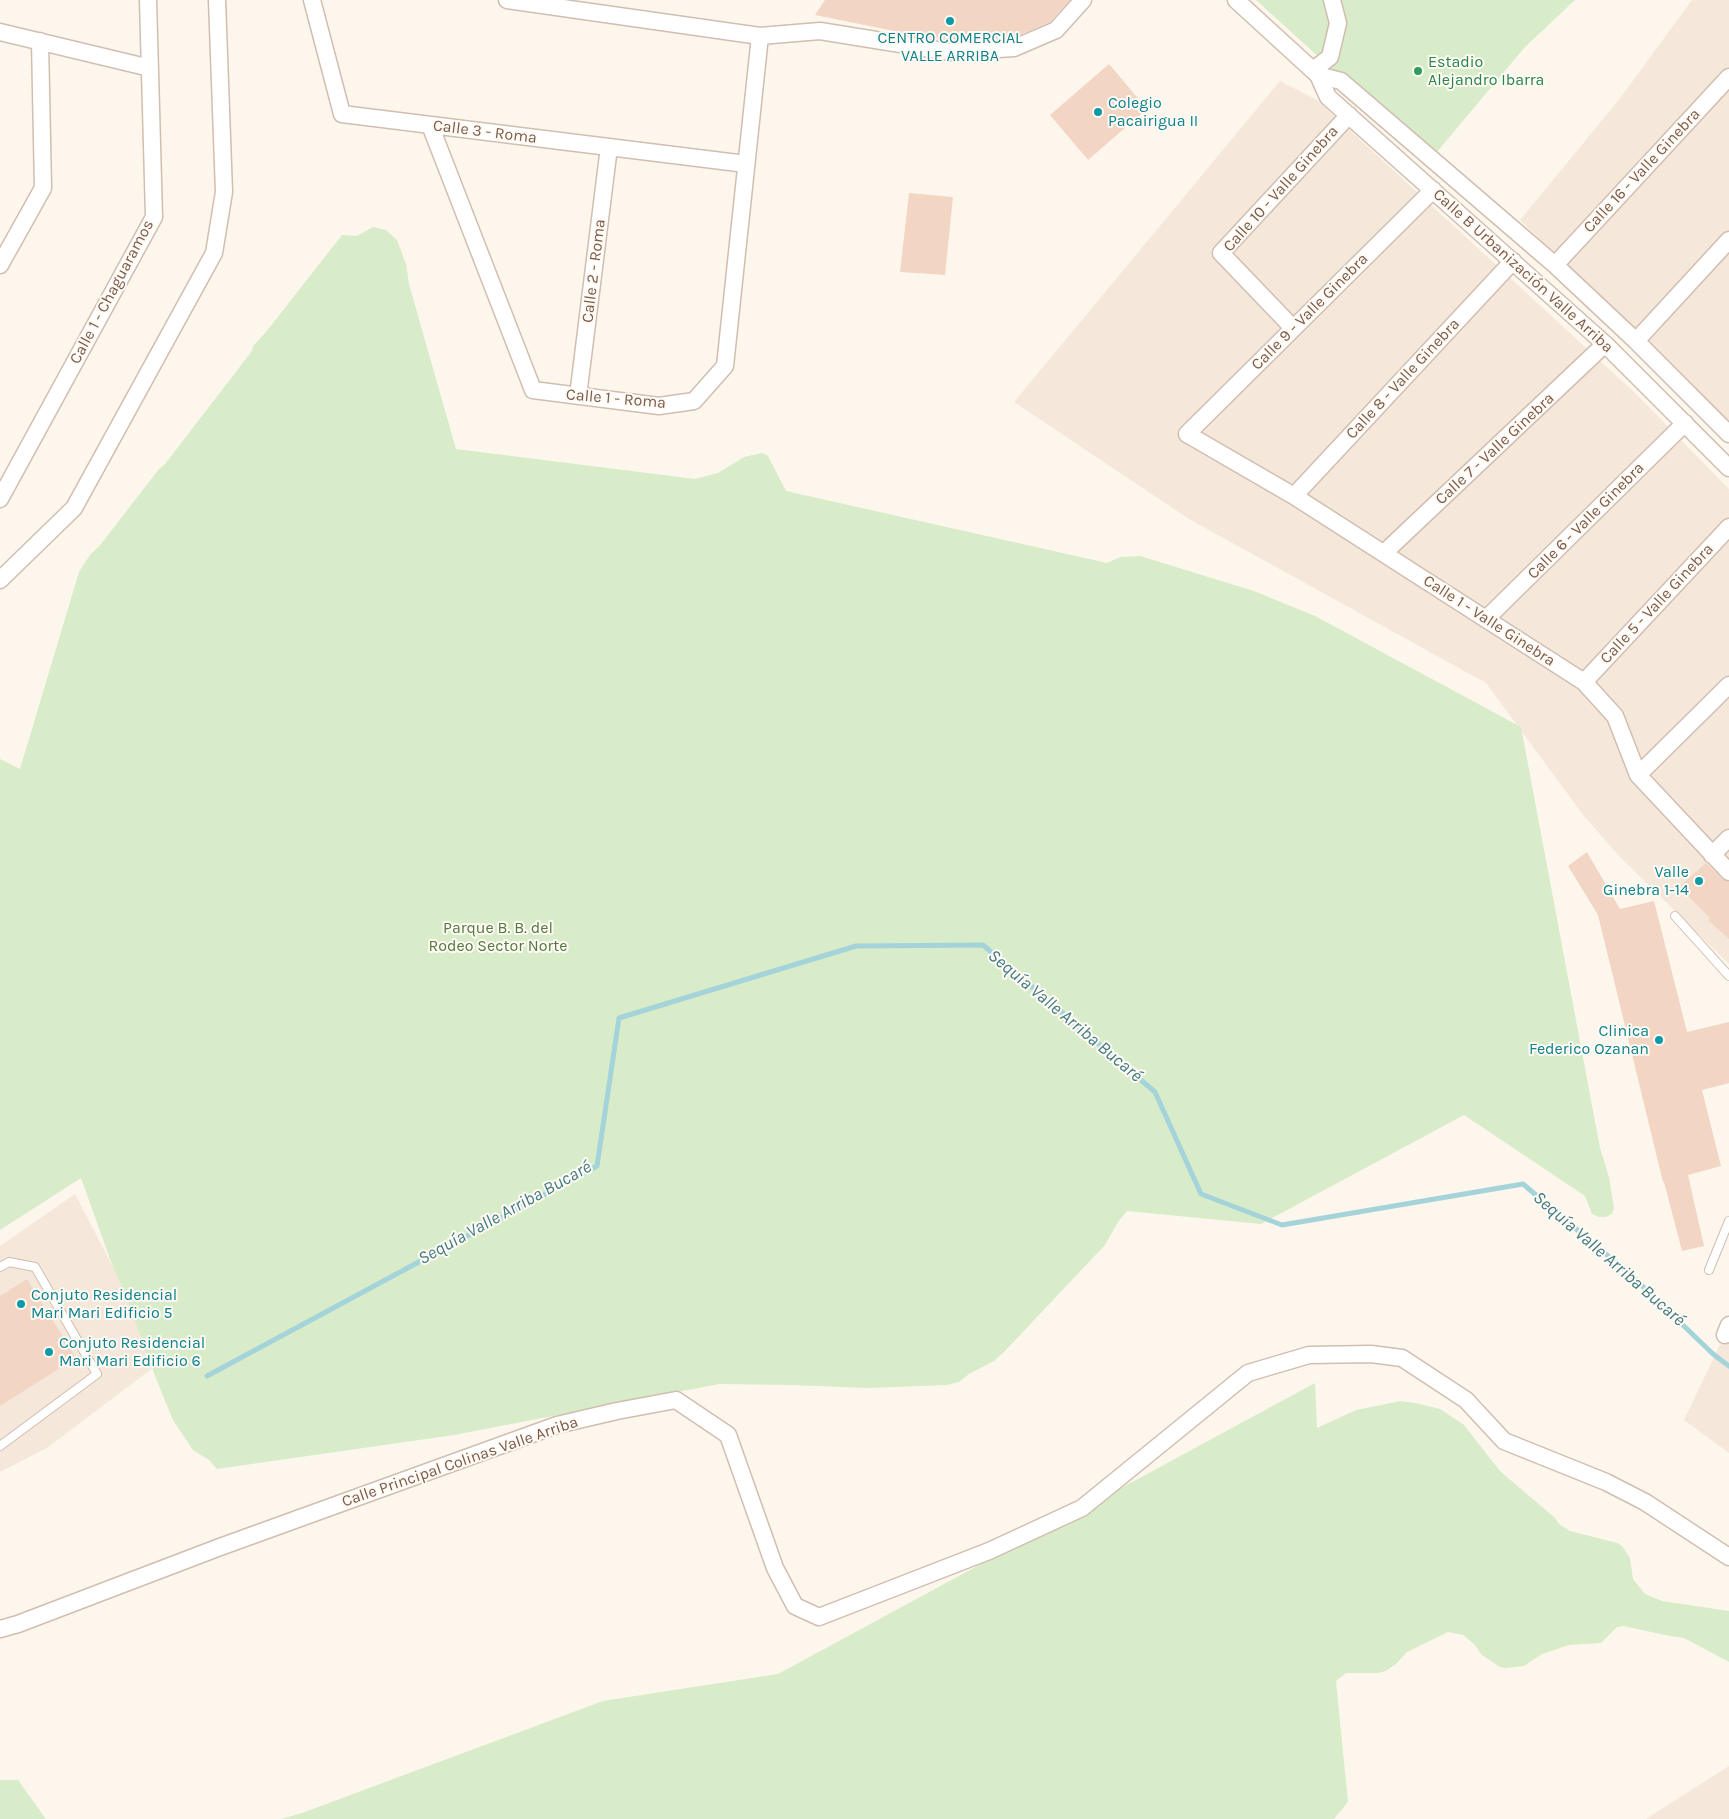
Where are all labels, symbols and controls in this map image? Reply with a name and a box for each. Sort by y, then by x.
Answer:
marker: CENTRO COMERCIAL VALLE ARRIBA [944,15,956,27]
place label: CENTRO COMERCIAL VALLE ARRIBA [877,28,1023,66]
place label: Estadio Alejandro Ibarra [1428,52,1544,90]
marker: Estadio Alejandro Ibarra [1412,65,1424,77]
place label: Colegio Pacairigua II [1108,93,1198,131]
street label: Calle 16 - Valle Ginebra [1580,105,1704,237]
marker: Colegio Pacairigua II [1092,106,1104,118]
street label: Calle 3 - Roma [432,116,538,148]
street label: Calle 10 - Valle Ginebra [1219,122,1343,256]
street label: Calle B Urbanización Valle Arriba [1429,185,1617,357]
street label: Calle 1 - Chaguaramos [66,217,158,367]
street label: Calle 2 - Roma [578,218,610,324]
street label: Calle 9 - Valle Ginebra [1248,250,1372,374]
street label: Calle 8 - Valle Ginebra [1342,315,1464,443]
street label: Calle 1 - Roma [565,385,667,413]
street label: Calle 7 - Valle Ginebra [1432,389,1558,509]
street label: Calle 6 - Valle Ginebra [1524,459,1648,583]
street label: Calle 5 - Valle Ginebra [1596,540,1718,668]
street label: Calle 1 - Valle Ginebra [1419,571,1559,671]
place label: Valle Ginebra 1-14 [1603,862,1689,900]
marker: Valle Ginebra 1-14 [1693,875,1705,887]
park label: Parque B. B. del Rodeo Sector Norte [429,918,567,956]
water label: Sequía Valle Arriba Bucaré [983,945,1147,1087]
place label: Clinica Federico Ozanan [1529,1021,1649,1059]
marker: Clinica Federico Ozanan [1653,1034,1665,1046]
water label: Sequía Valle Arriba Bucaré [415,1156,595,1270]
water label: Sequía Valle Arriba Bucaré [1528,1187,1690,1331]
place label: Conjuto Residencial Mari Mari Edificio 5 [31,1285,177,1323]
marker: Conjuto Residencial Mari Mari Edificio 5 [15,1298,27,1310]
place label: Conjuto Residencial Mari Mari Edificio 6 [59,1333,205,1371]
marker: Conjuto Residencial Mari Mari Edificio 6 [43,1346,55,1358]
street label: Calle Principal Colinas Valle Arriba [339,1412,581,1512]

